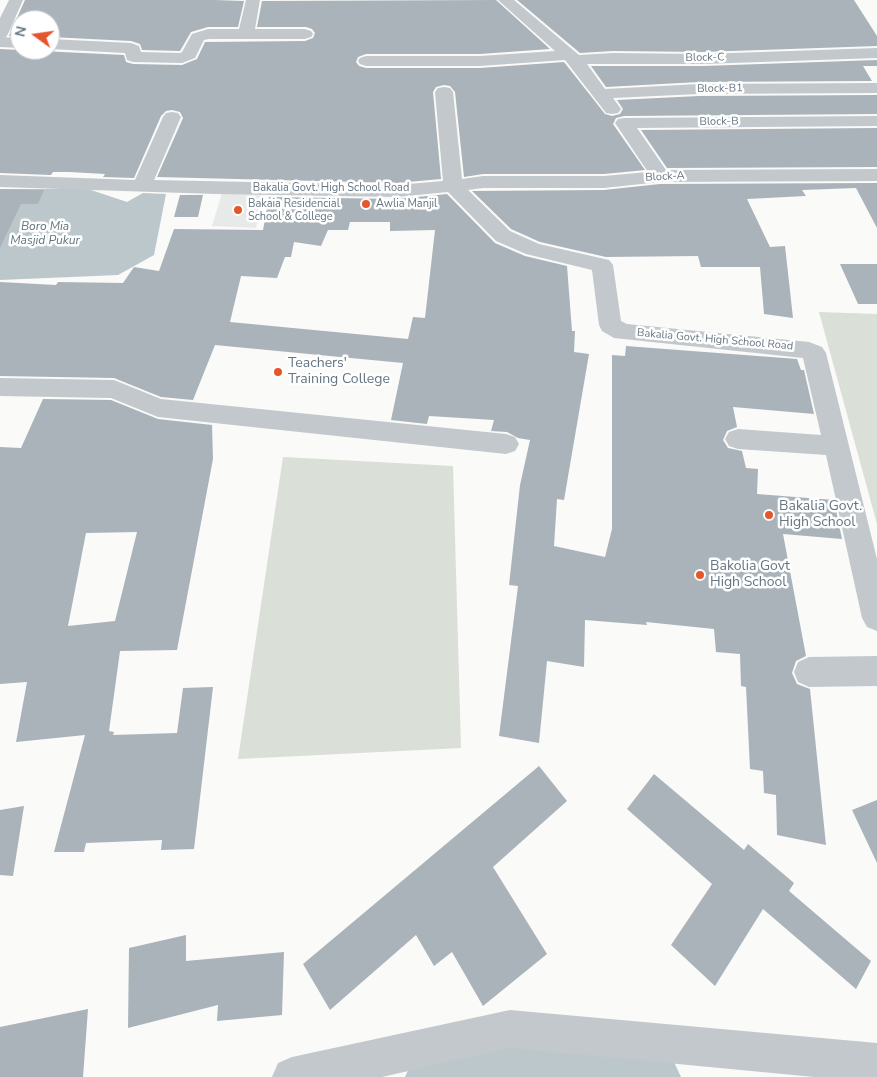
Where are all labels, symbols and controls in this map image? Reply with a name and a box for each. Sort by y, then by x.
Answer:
north arrow [10,10,60,60]
text: N [10,24,31,39]
street label: Block-C [685,51,725,65]
street label: Block-B1 [697,82,743,96]
street label: Block-B [699,115,739,129]
street label: Block-A [645,169,685,185]
street label: Bakalia Govt. High School Road [253,181,409,195]
place label: Bakaia Residencial School & College [248,197,340,223]
place label: Awlia Manjil [376,197,437,211]
marker: Awlia Manjil [360,198,372,210]
marker: Bakaia Residencial School & College [232,204,244,216]
water label: Boro Mia Masjid Pukur [10,220,80,248]
street label: Bakalia Govt. High School Road [636,327,794,353]
place label: Teachers' Training College [288,356,390,388]
marker: Teachers' Training College [272,366,284,378]
place label: Bakalia Govt. High School [779,499,862,532]
marker: Bakalia Govt. High School [763,509,775,521]
place label: Bakolia Govt High School [710,559,790,592]
marker: Bakolia Govt High School [694,569,706,581]

